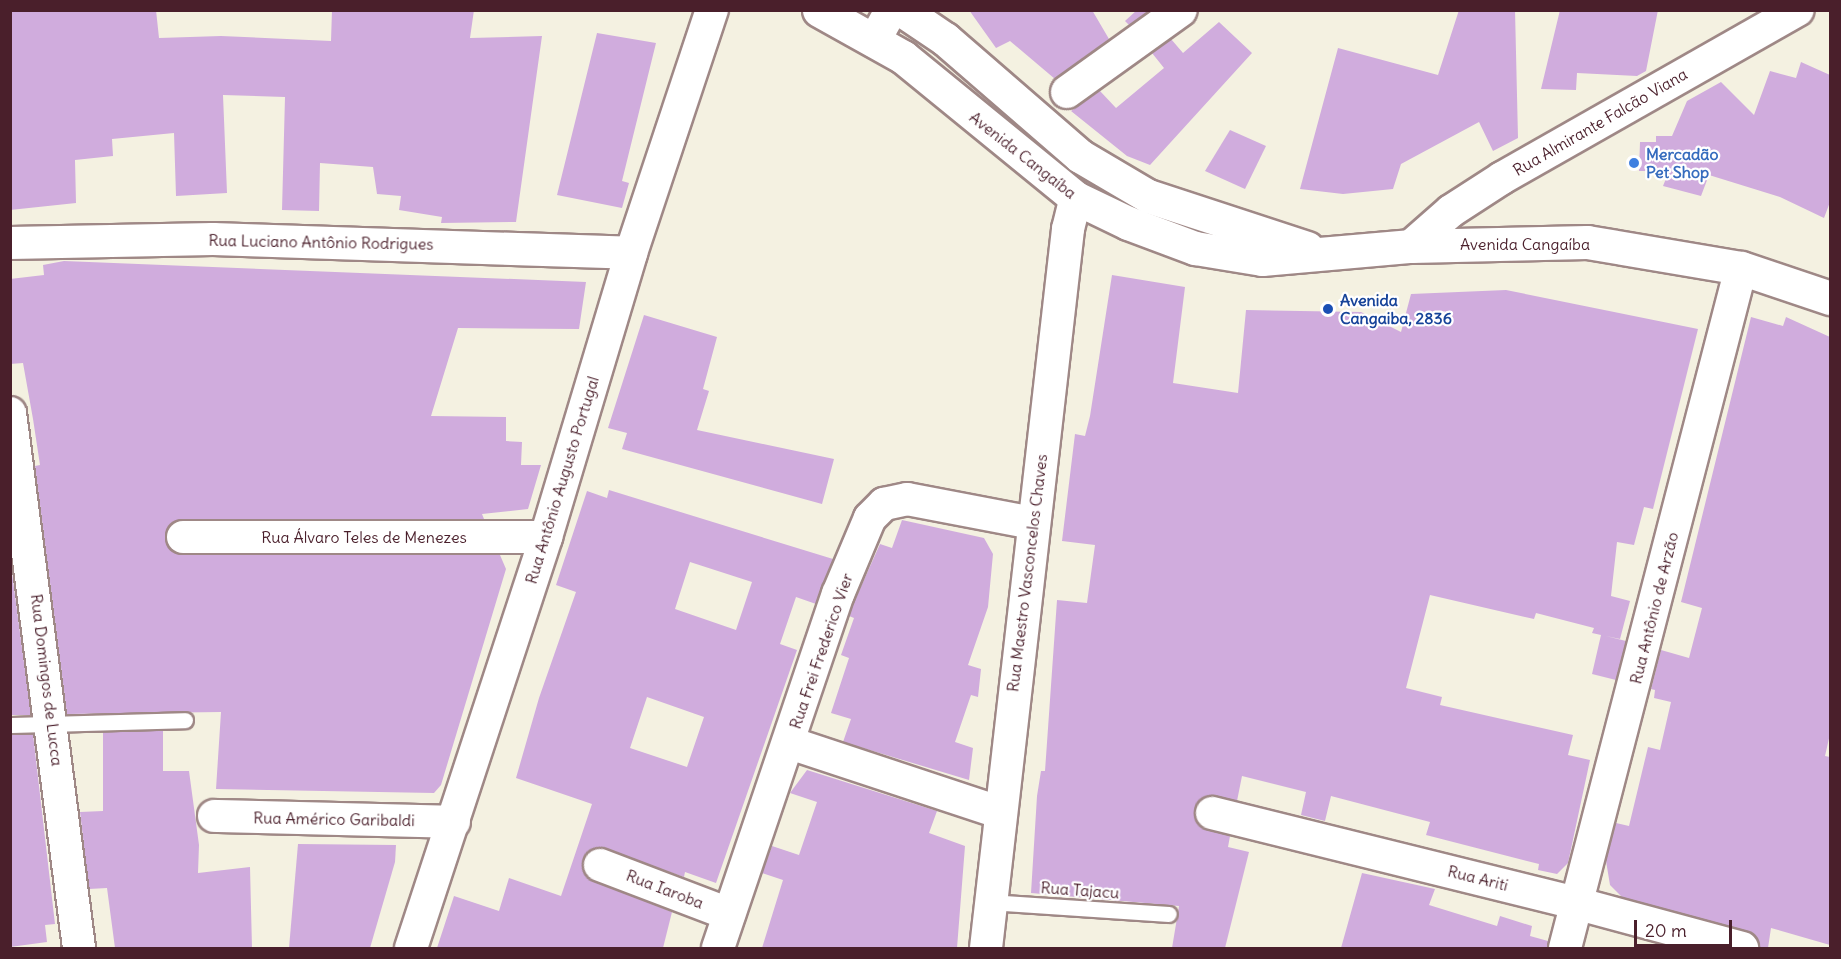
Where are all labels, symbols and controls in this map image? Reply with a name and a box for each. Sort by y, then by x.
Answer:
street label: Rua Almirante Falcão Viana [1509,64,1691,180]
street label: Avenida Cangaíba [966,107,1080,203]
place label: Mercadão Pet Shop [1646,144,1718,182]
marker: Mercadão Pet Shop [1627,156,1641,170]
street label: Rua Luciano Antônio Rodrigues [208,230,434,254]
street label: Avenida Cangaíba [1460,234,1590,254]
place label: Avenida Cangaiba, 2836 [1340,290,1452,328]
marker: Avenida Cangaiba, 2836 [1321,302,1335,316]
street label: Rua Antônio Augusto Portugal [521,374,603,586]
street label: Rua Maestro Vasconcelos Chaves [1003,453,1051,693]
street label: Rua Álvaro Teles de Menezes [261,527,467,547]
street label: Rua Antônio de Arzão [1626,530,1682,686]
street label: Rua Frei Frederico Vier [785,571,857,731]
street label: Rua Domingos de Lucca [27,593,67,767]
street label: Rua Américo Garibaldi [253,808,415,830]
street label: Rua Ariti [1446,861,1510,895]
street label: Rua Iaroba [624,865,706,913]
street label: Rua Tajacu [1040,878,1120,902]
scale bar [1637,908,1734,946]
text: 20 m [1645,919,1687,942]

